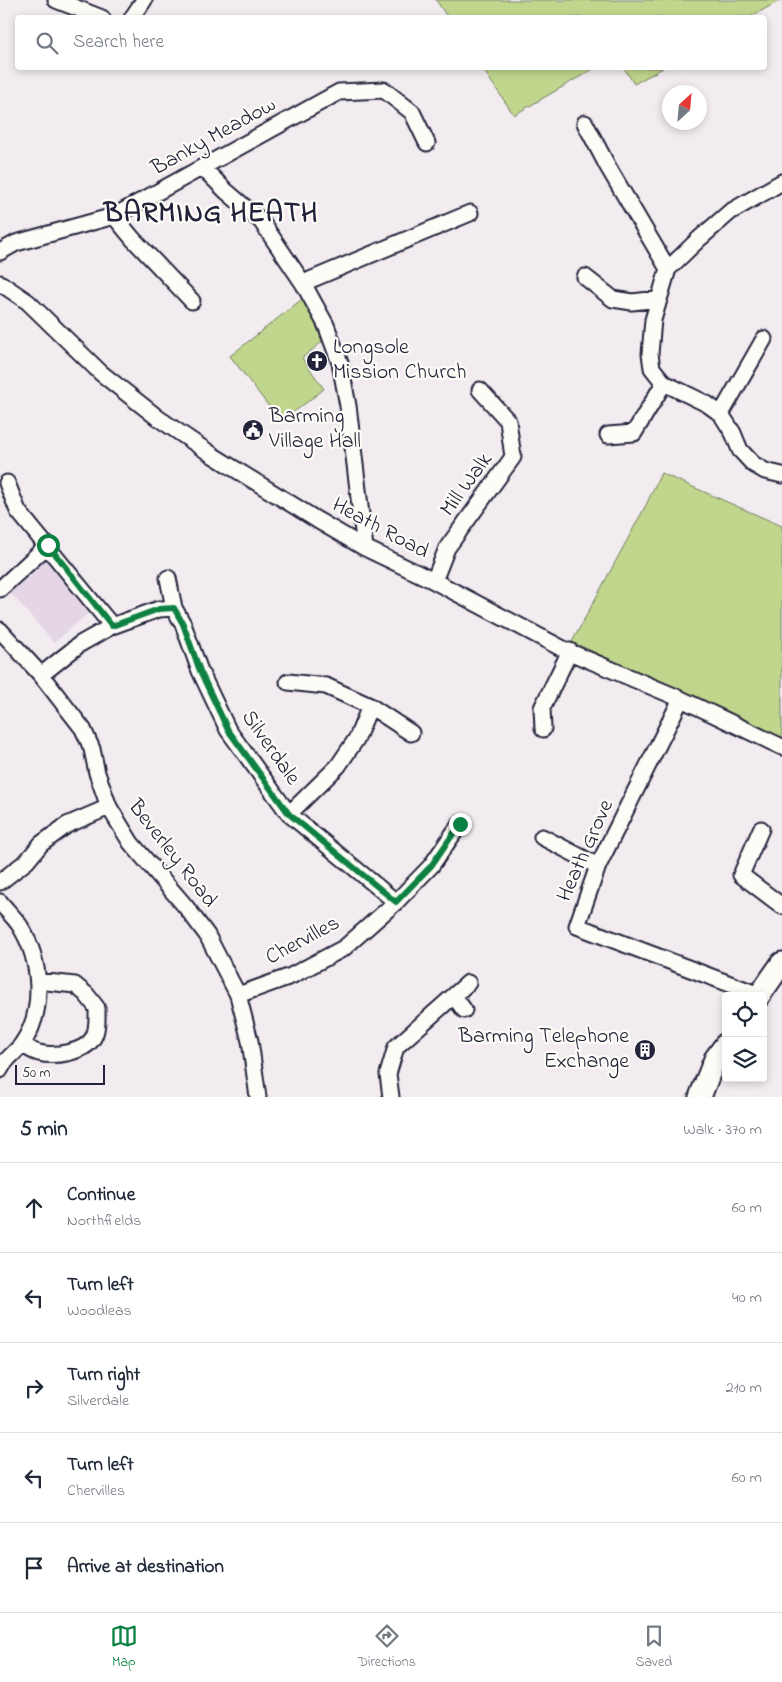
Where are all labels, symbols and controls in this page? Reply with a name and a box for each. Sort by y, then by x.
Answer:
search box [15,15,767,70]
icon: search [33,29,61,57]
text: Search here [73,29,164,56]
north arrow [662,85,707,130]
street label: Banky Meadow [145,89,283,186]
district label: BARMING HEATH [102,194,318,235]
place label: Longsole Mission Church [333,332,467,389]
church icon: Longsole Mission Church [305,349,329,373]
place label: Barming Village Hall [268,401,361,459]
public building icon: Barming Village Hall [241,418,265,442]
street label: Mill Walk [433,446,501,524]
street label: Heath Road [326,490,434,568]
route start [37,534,60,557]
street label: Silverdale [232,704,308,792]
street label: Beverley Road [118,792,225,916]
street label: Heath Grove [549,795,623,907]
route end [449,813,472,836]
street label: Chervilles [260,908,346,974]
map controls [722,992,767,1082]
button: locate [722,992,767,1037]
place label: Barming Telephone Exchange [457,1021,629,1079]
button: layers [722,1037,767,1082]
building icon: Barming Telephone Exchange [633,1038,657,1062]
scale bar [15,1062,105,1085]
text: 50 m [22,1063,50,1084]
text: 5 min [20,1115,68,1145]
text: Walk · 370 m [683,1118,762,1142]
text: Continue [67,1182,135,1209]
icon: ahead [20,1194,48,1222]
text: 60 m [732,1196,762,1220]
text: Northfields [67,1209,141,1233]
text: Turn left [67,1272,134,1299]
icon: left [20,1284,48,1312]
text: 40 m [732,1286,762,1310]
text: Woodleas [67,1299,132,1323]
text: Turn right [67,1362,140,1389]
icon: right [20,1374,48,1402]
text: 210 m [726,1376,762,1400]
text: Silverdale [67,1389,129,1413]
text: Turn left [67,1452,134,1479]
icon: left [20,1464,48,1492]
text: 60 m [732,1466,762,1490]
text: Chervilles [67,1479,125,1503]
icon: arrive [20,1554,48,1582]
text: Arrive at destination [67,1554,224,1581]
tab: Map [110,1622,138,1673]
tab: Directions [358,1622,416,1673]
tab: Saved [636,1622,672,1673]

